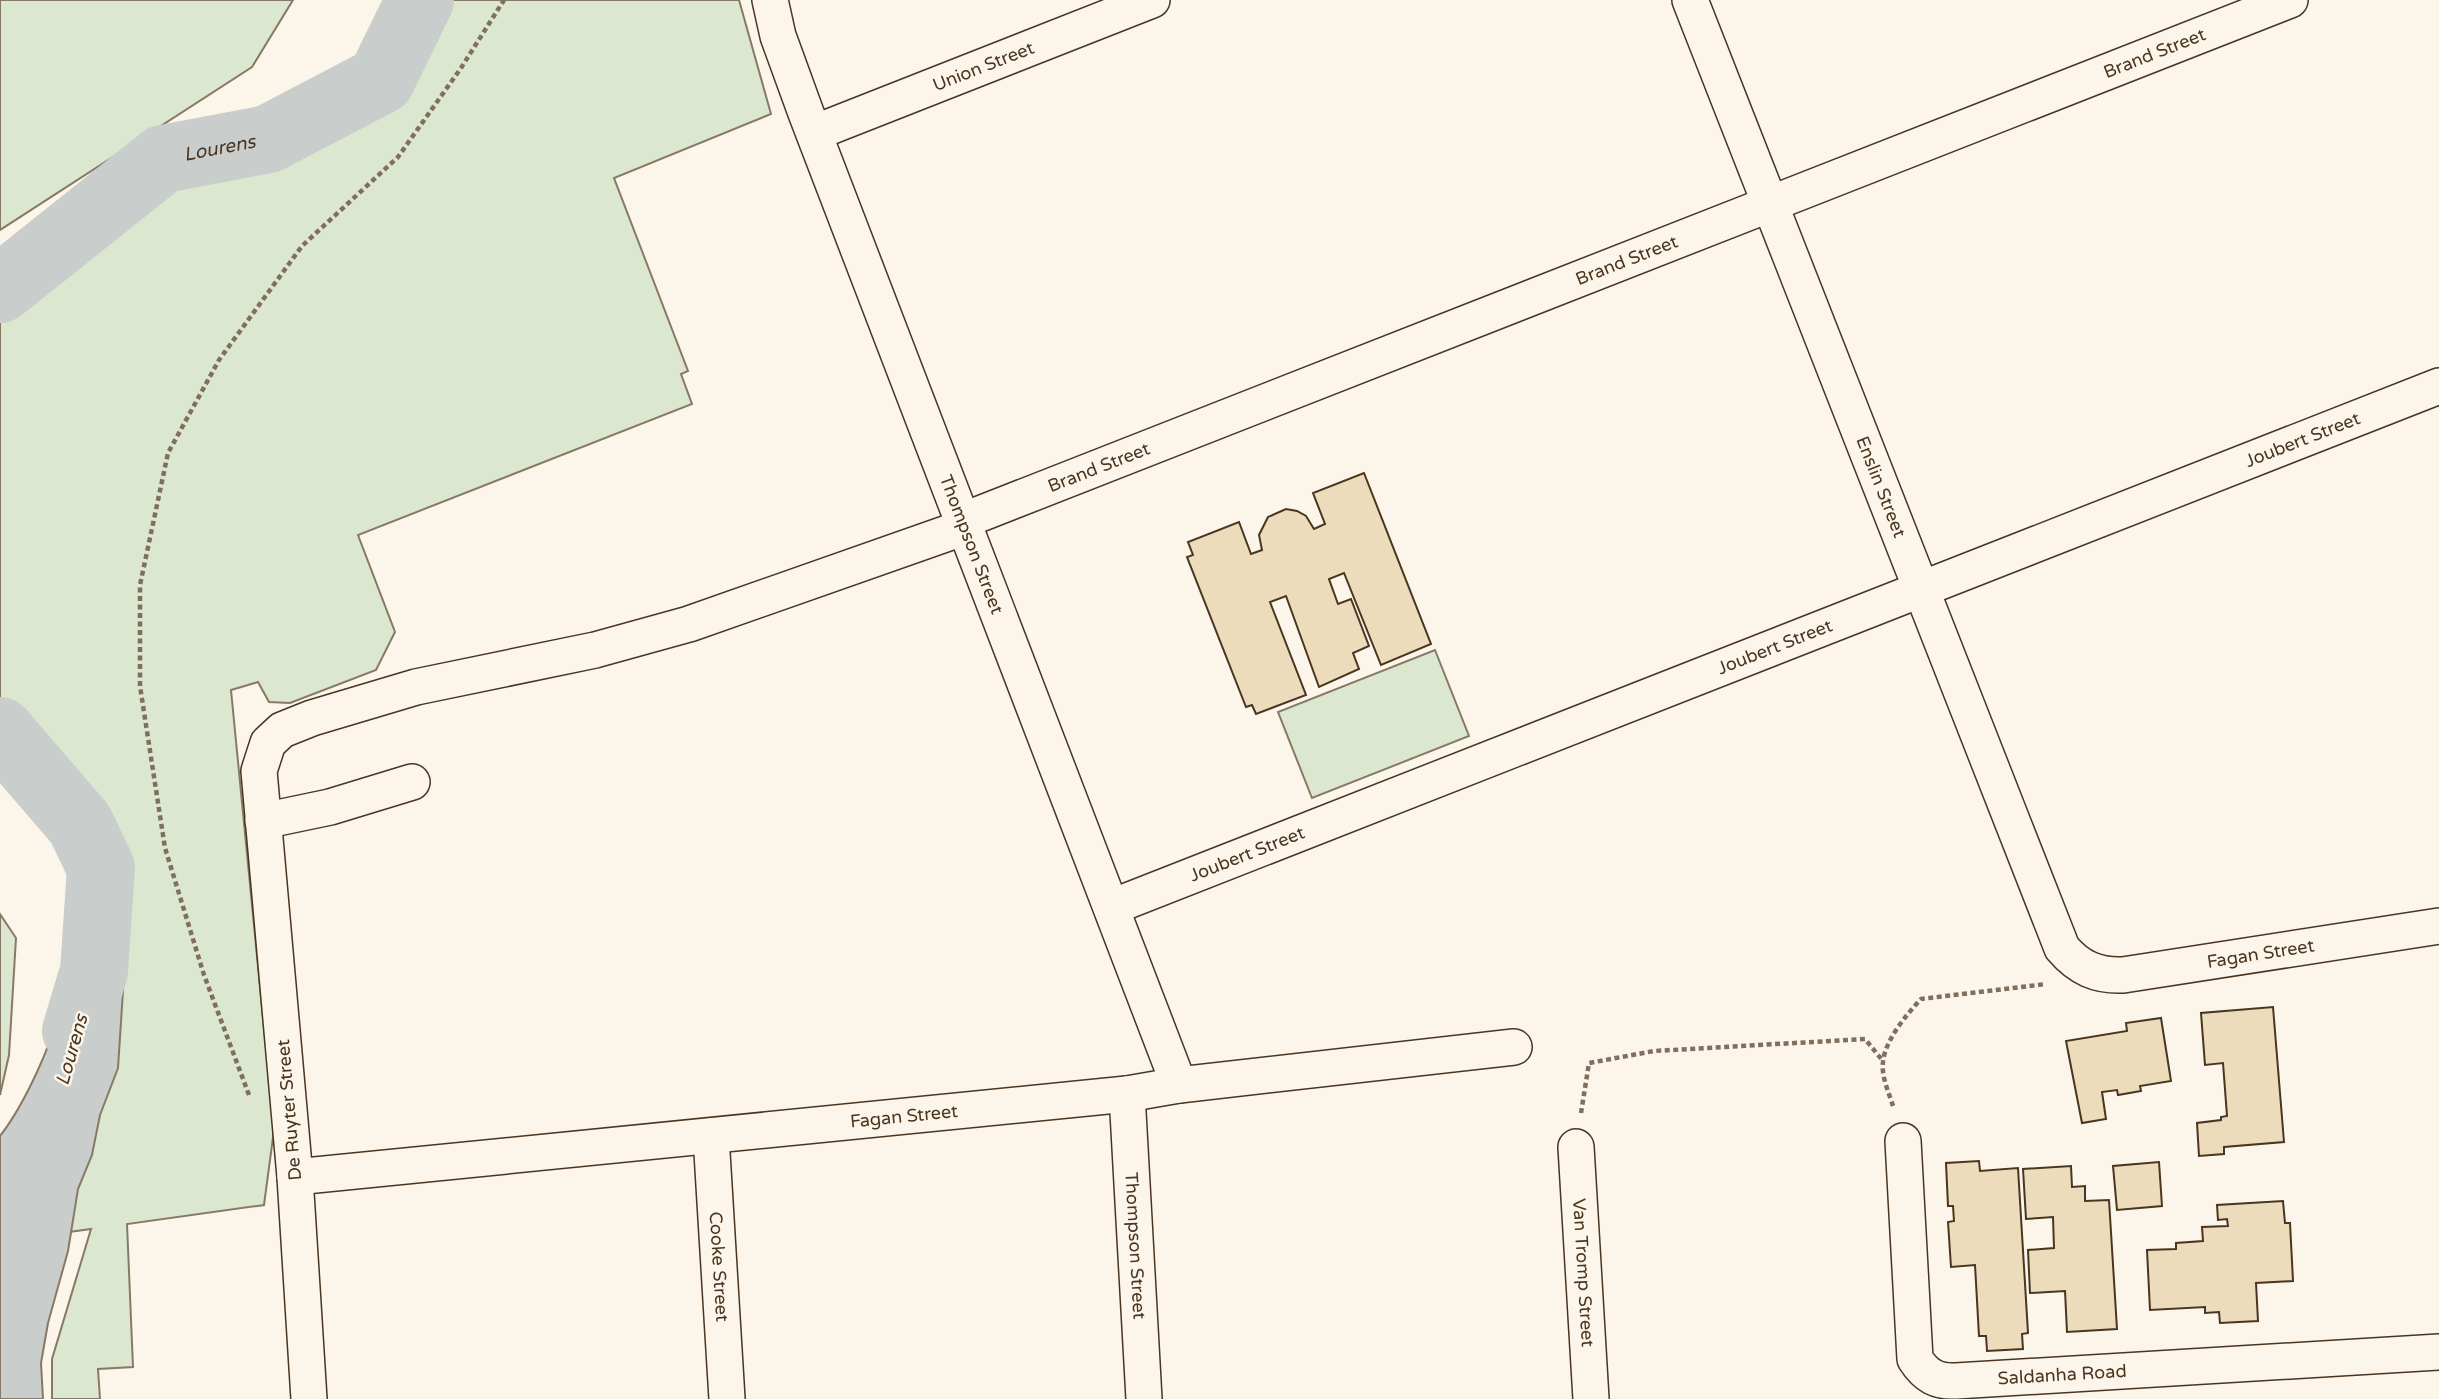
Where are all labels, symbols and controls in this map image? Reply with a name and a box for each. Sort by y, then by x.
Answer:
street label: Brand Street [2100,23,2209,83]
street label: Union Street [930,37,1037,96]
water label: Lourens [182,130,259,166]
street label: Brand Street [1572,230,1681,290]
street label: Joubert Street [2242,407,2363,472]
street label: Enslin Street [1851,433,1911,541]
street label: Brand Street [1045,437,1153,497]
street label: Thompson Street [935,472,1008,617]
street label: Joubert Street [1714,614,1836,679]
street label: Joubert Street [1186,821,1308,887]
street label: Fagan Street [2205,934,2316,973]
water label: Lourens [51,1010,93,1088]
street label: De Ruyter Street [272,1038,306,1182]
street label: Fagan Street [849,1100,959,1133]
street label: Thompson Street [1120,1172,1151,1320]
street label: Van Tromp Street [1568,1198,1599,1348]
street label: Cooke Street [705,1211,733,1323]
street label: Saldanha Road [1997,1360,2127,1389]

